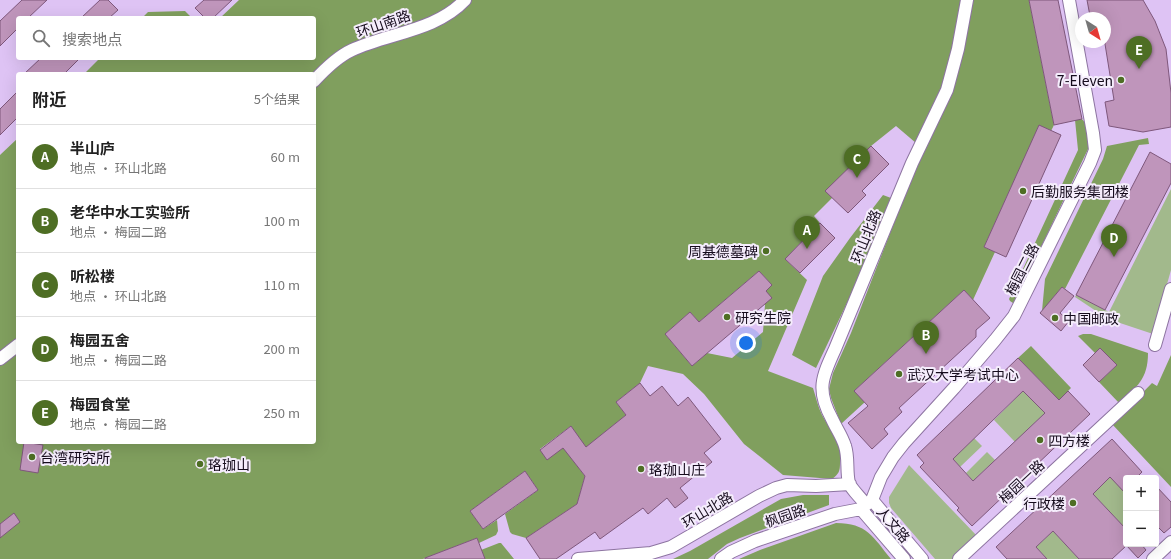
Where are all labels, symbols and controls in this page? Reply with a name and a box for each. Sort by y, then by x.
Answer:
street label: 环山南路 [353,4,413,42]
north arrow [1075,12,1111,48]
search box [16,16,316,60]
icon: search [30,27,52,49]
text: 搜索地点 [62,28,122,49]
pin: E [1126,36,1152,69]
place label: 7-Eleven [1057,70,1113,90]
marker: 7-Eleven [1116,75,1126,85]
text: 附近 [32,86,66,111]
text: 5个结果 [254,89,300,108]
text: 半山庐 [70,137,115,158]
pin: C [844,145,870,178]
text: A [41,147,49,166]
text: 60 m [271,147,300,166]
text: 地点 · 环山北路 [70,158,167,177]
place label: 后勤服务集团楼 [1031,181,1129,201]
marker: 后勤服务集团楼 [1018,186,1028,196]
text: 老华中水工实验所 [70,201,190,222]
street label: 环山北路 [845,206,885,266]
text: B [41,211,49,230]
text: 100 m [263,211,300,230]
pin: A [794,216,820,249]
text: 地点 · 梅园二路 [70,222,167,241]
pin: D [1101,224,1127,257]
street label: 梅园二路 [999,240,1043,298]
place label: 周基德墓碑 [688,241,758,261]
marker: 周基德墓碑 [761,246,771,256]
text: 听松楼 [70,265,115,286]
text: C [41,275,49,294]
text: 110 m [263,275,300,294]
text: 地点 · 环山北路 [70,286,167,305]
place label: 研究生院 [735,307,791,327]
place label: 中国邮政 [1063,308,1119,328]
marker: 研究生院 [722,312,732,322]
marker: 中国邮政 [1050,313,1060,323]
pin: B [913,321,939,354]
text: 梅园五舍 [70,329,130,350]
your location [736,333,756,353]
text: D [40,339,50,358]
text: 200 m [263,339,300,358]
text: 地点 · 梅园二路 [70,350,167,369]
place label: 武汉大学考试中心 [907,364,1019,384]
marker: 武汉大学考试中心 [894,369,904,379]
text: 梅园食堂 [70,393,130,414]
text: E [41,403,49,422]
text: 250 m [263,403,300,422]
text: 地点 · 梅园二路 [70,414,167,433]
place label: 四方楼 [1048,430,1090,450]
marker: 四方楼 [1035,435,1045,445]
place label: 台湾研究所 [40,447,110,467]
marker: 台湾研究所 [27,452,37,462]
place label: 珞珈山 [208,454,250,474]
street label: 梅园一路 [994,455,1048,507]
marker: 珞珈山 [195,459,205,469]
place label: 珞珈山庄 [649,459,705,479]
marker: 珞珈山庄 [636,464,646,474]
map controls [1123,475,1159,547]
button: + [1123,475,1159,511]
street label: 环山北路 [678,486,736,532]
place label: 行政楼 [1023,493,1065,513]
marker: 行政楼 [1068,498,1078,508]
street label: 枫园路 [762,499,808,531]
street label: 人文路 [873,502,915,546]
button: − [1123,511,1159,547]

